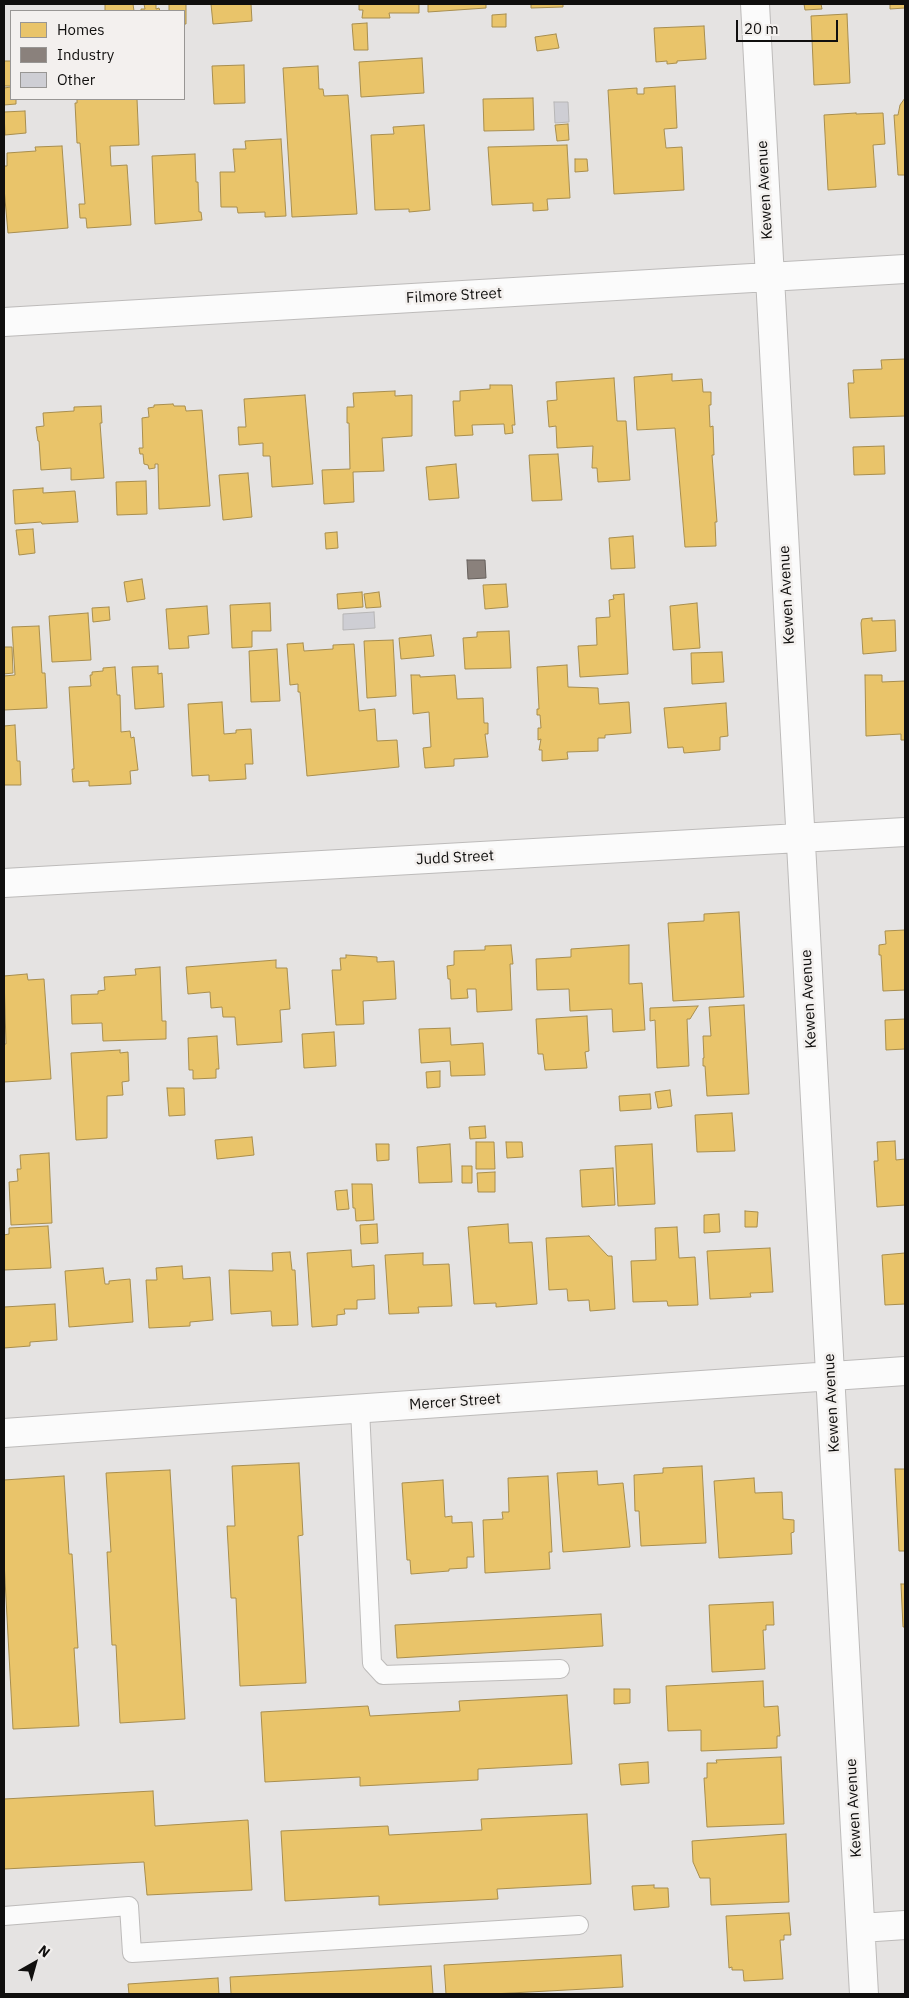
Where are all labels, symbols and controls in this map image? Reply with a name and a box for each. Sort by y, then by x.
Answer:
legend [10,10,185,100]
scale bar [739,10,842,42]
text: 20 m [744,19,779,38]
text: Homes [57,20,105,39]
text: Industry [57,45,114,64]
text: Other [57,70,95,89]
street label: Kewen Avenue [753,140,777,240]
street label: Filmore Street [406,284,502,308]
street label: Kewen Avenue [775,545,799,645]
street label: Judd Street [415,847,495,869]
street label: Kewen Avenue [797,949,821,1049]
street label: Kewen Avenue [820,1353,844,1453]
street label: Mercer Street [409,1390,501,1414]
street label: Kewen Avenue [842,1758,866,1858]
north arrow [10,1938,60,1988]
text: N [35,1941,54,1961]

